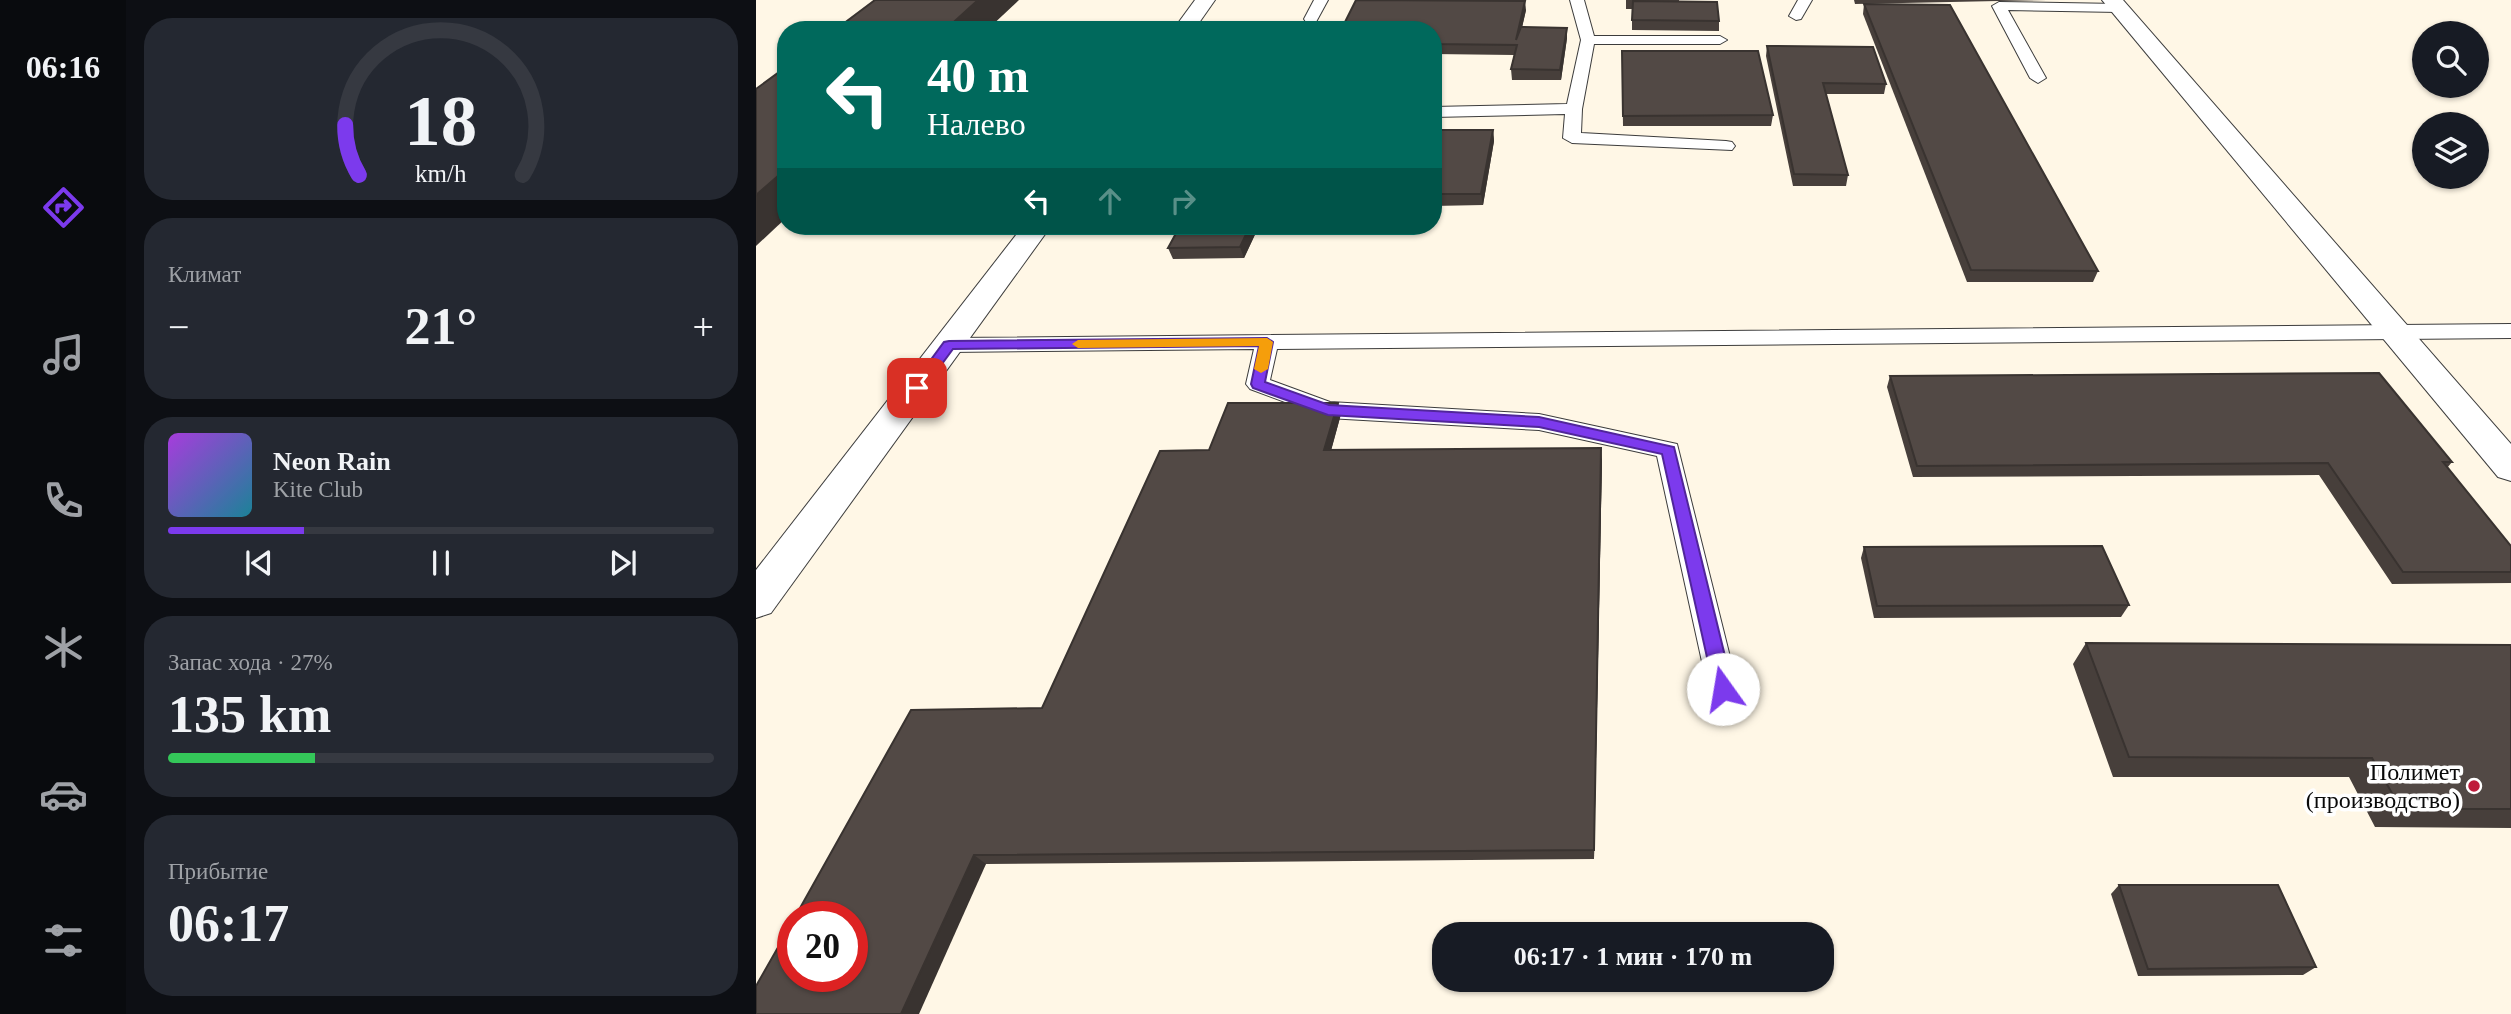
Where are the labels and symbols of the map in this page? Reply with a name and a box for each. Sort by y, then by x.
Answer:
pin [887,358,947,418]
position arrow [1686,652,1760,726]
place label: Полимет (производство) [2306,759,2461,813]
marker: Полимет (производство) [2466,778,2482,794]
speed limit sign: 20 [777,901,868,992]

